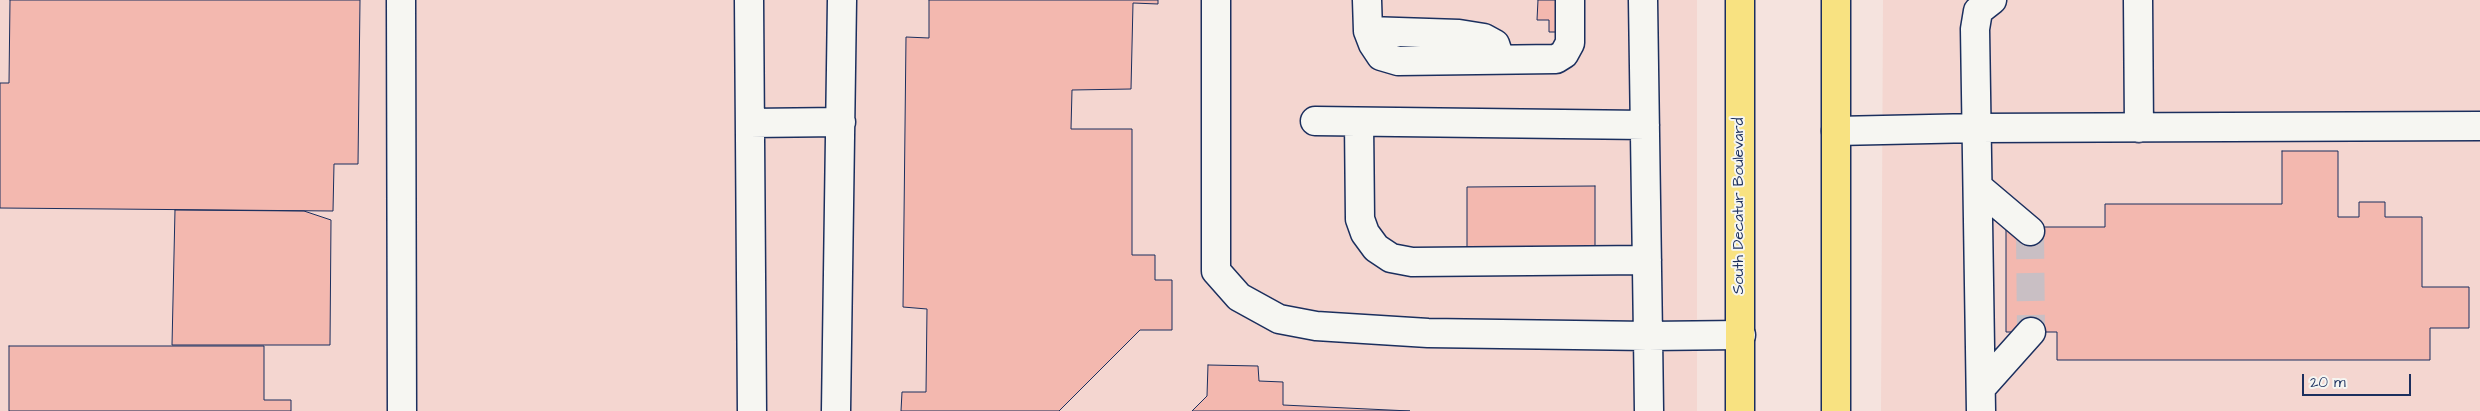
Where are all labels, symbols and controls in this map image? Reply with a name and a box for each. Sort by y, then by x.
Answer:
street label: South Decatur Boulevard [1731,118,1749,294]
scale bar [2305,364,2414,396]
text: 20 m [2310,372,2346,393]

